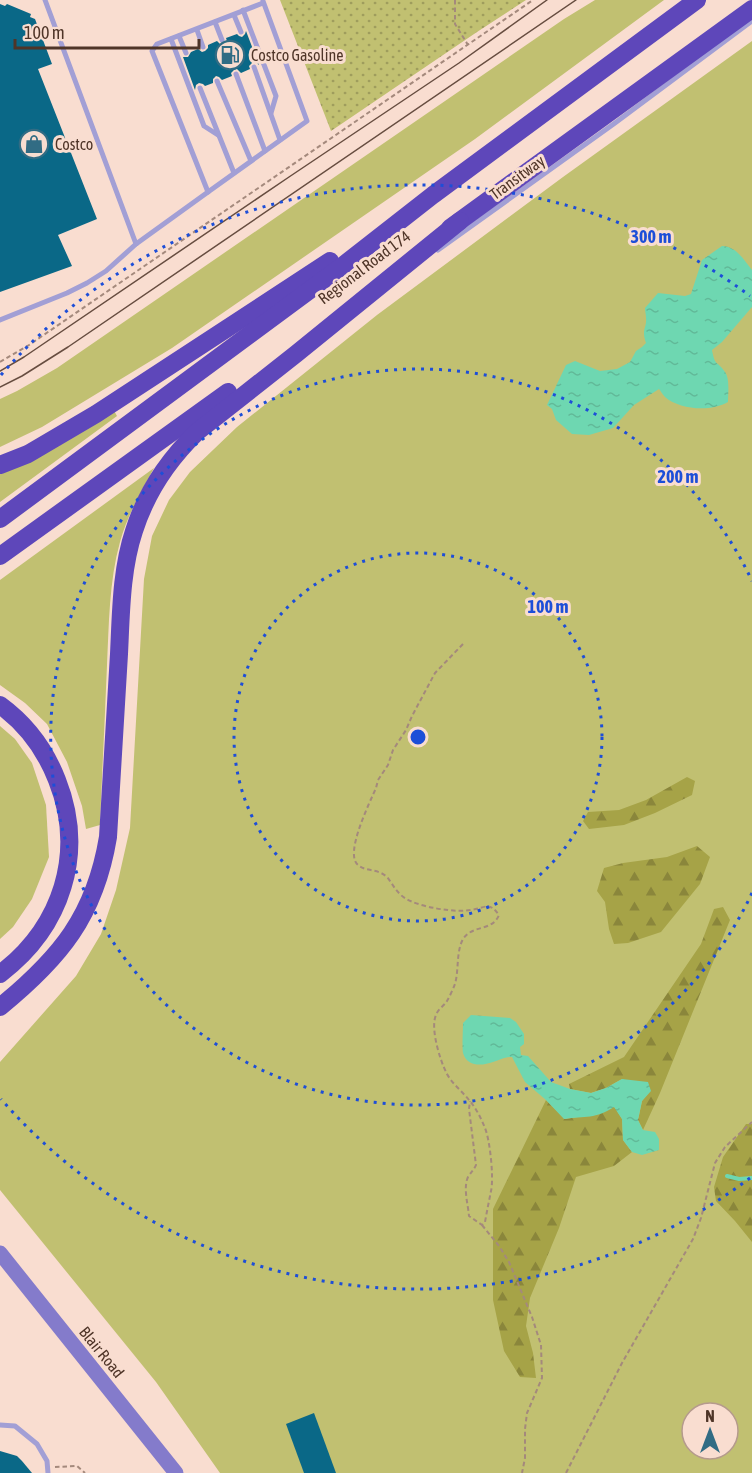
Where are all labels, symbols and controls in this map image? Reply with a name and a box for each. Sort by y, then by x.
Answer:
scale bar [15,12,200,50]
text: 100 m [24,22,65,43]
fuel station icon: Costco Gasoline [214,39,246,71]
place label: Costco Gasoline [251,46,343,64]
shop icon: Costco [18,128,50,160]
place label: Costco [55,135,93,153]
street label: Transitway [486,151,549,204]
text: 300 m [631,226,671,247]
street label: Regional Road 174 [315,227,414,308]
text: 200 m [658,466,698,487]
text: 100 m [528,596,568,617]
centre of rings [408,727,428,747]
street label: Blair Road [76,1323,128,1381]
north arrow [680,1401,740,1461]
text: N [705,1407,715,1425]

